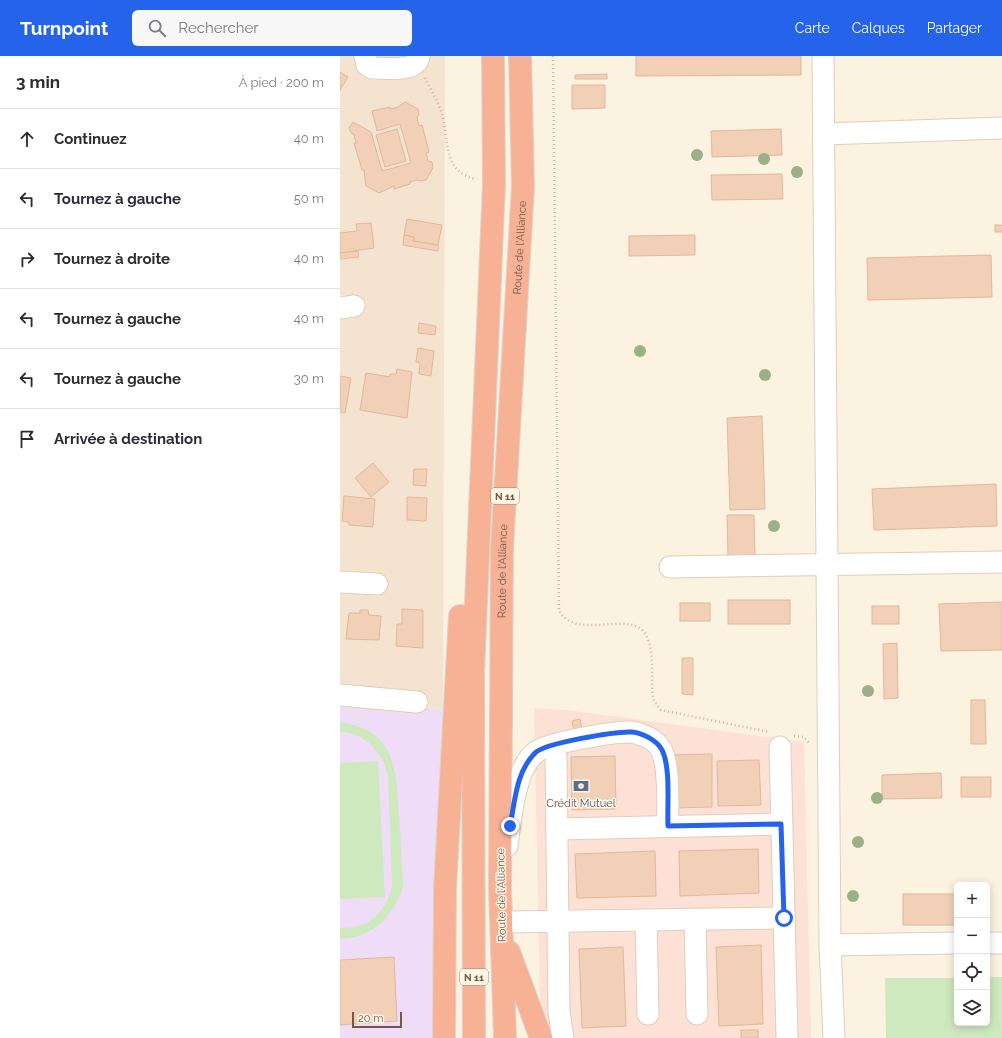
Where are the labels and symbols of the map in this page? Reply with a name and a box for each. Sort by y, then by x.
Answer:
street label: Route de l'Alliance [511,200,529,295]
road number: N 11 [491,488,519,504]
street label: Route de l'Alliance [496,523,510,618]
bank icon: Crédit Mutuel [572,777,590,795]
place label: Crédit Mutuel [546,797,616,810]
route end [501,817,519,835]
street label: Route de l'Alliance [494,847,509,942]
route start [775,909,793,927]
road number: N 11 [460,969,488,985]
scale bar [352,1010,402,1029]

